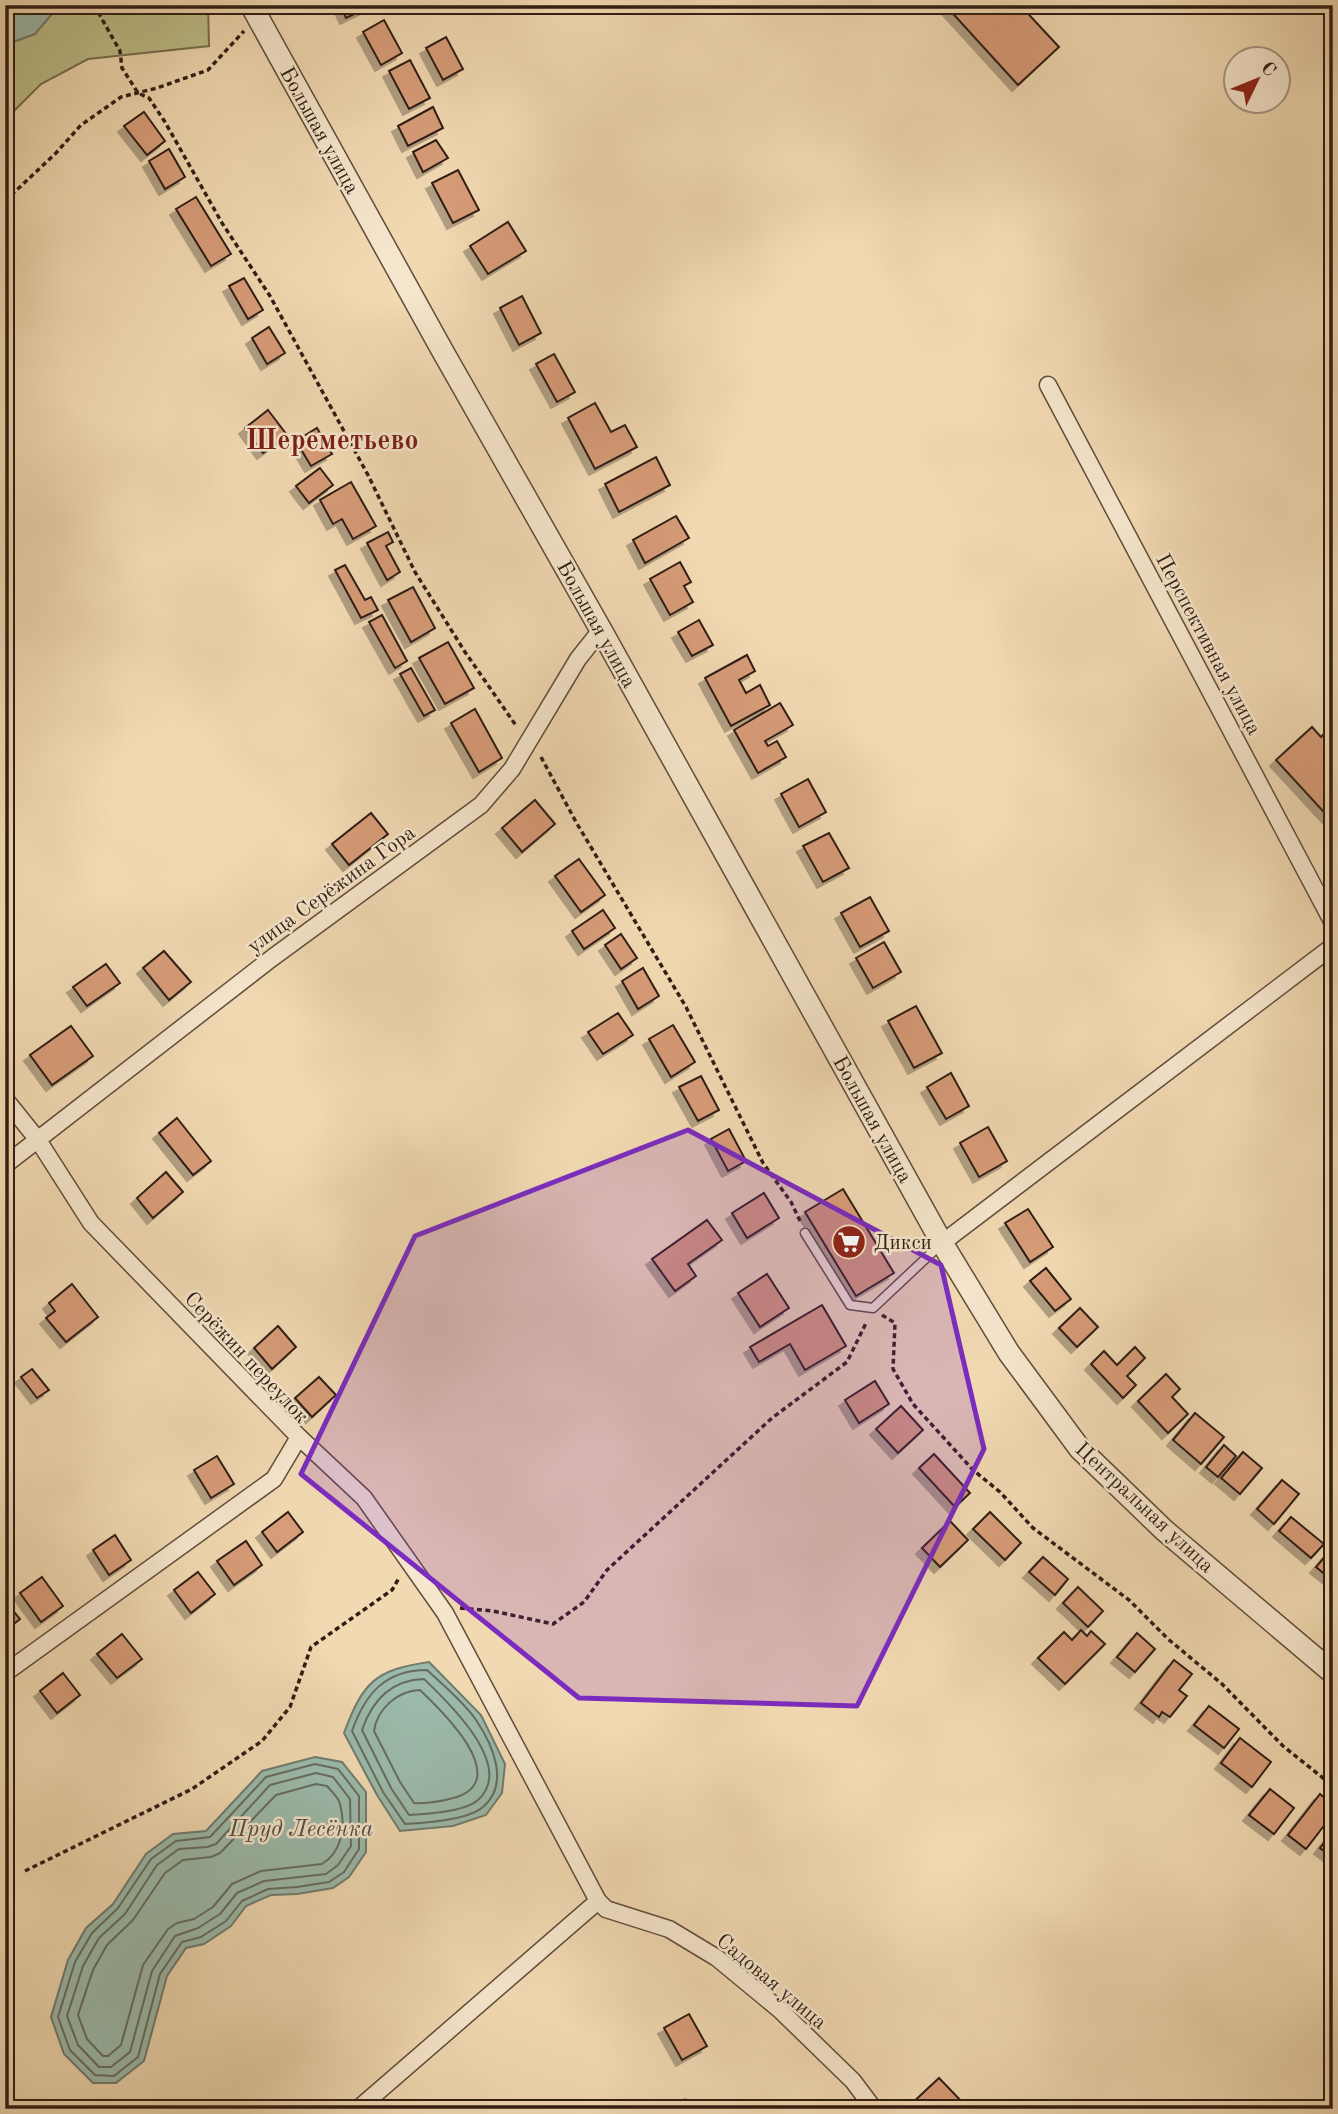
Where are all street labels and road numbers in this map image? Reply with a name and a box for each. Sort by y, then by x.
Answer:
street label: Большая улица [275,64,362,198]
street label: Перспективная улица [1151,551,1264,739]
street label: Большая улица [552,558,639,692]
street label: улица Серёжина Гора [244,822,420,958]
street label: Большая улица [828,1053,915,1187]
street label: Серёжин переулок [180,1288,312,1428]
street label: Центральная улица [1071,1439,1217,1577]
street label: Садовая улица [712,1930,830,2034]

